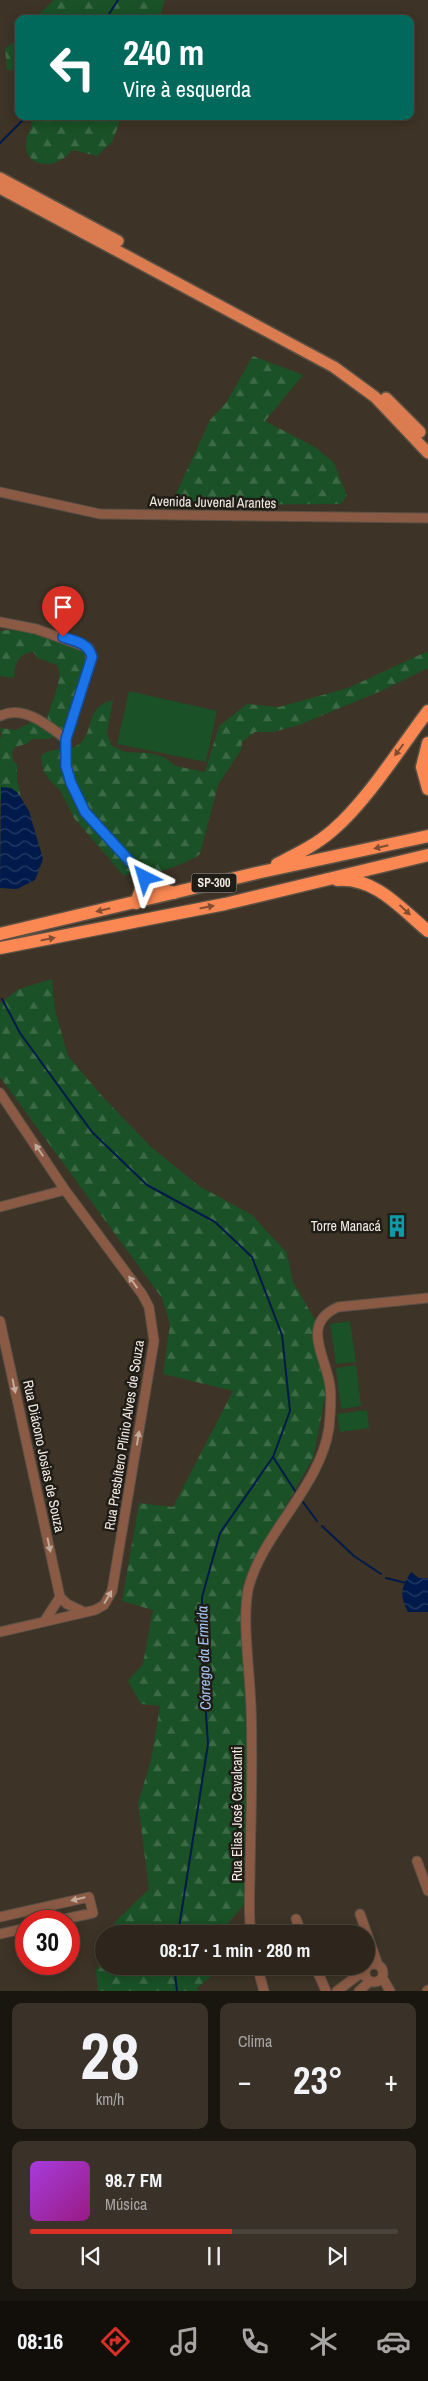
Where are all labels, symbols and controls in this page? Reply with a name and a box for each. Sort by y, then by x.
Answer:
text: 240 m [123,29,204,76]
icon: left [40,35,105,100]
text: Vire à esquerda [123,74,251,104]
street label: Avenida Juvenal Arantes [148,492,277,512]
pin [42,586,84,637]
icon: arrive [49,593,77,621]
one-way arrow [393,743,404,756]
one-way arrow [373,843,388,851]
position arrow [118,851,170,903]
road number: SP-300 [192,874,236,892]
one-way arrow [200,903,216,911]
one-way arrow [398,904,410,916]
one-way arrow [95,906,110,914]
one-way arrow [40,934,56,942]
one-way arrow [34,1143,44,1157]
building icon: Torre Manacá [384,1213,410,1239]
place label: Torre Manacá [311,1217,382,1235]
one-way arrow [128,1276,139,1289]
street label: Rua Presbítero Plínio Alves de Souza [100,1338,148,1531]
one-way arrow [10,1378,18,1393]
street label: Rua Diácono Josias de Souza [19,1378,69,1534]
one-way arrow [134,1430,142,1446]
one-way arrow [45,1537,53,1552]
one-way arrow [104,1591,113,1604]
water label: Córrego da Ermida [191,1605,216,1711]
street label: Rua Elias José Cavalcanti [228,1747,246,1881]
one-way arrow [71,1895,86,1903]
speed limit sign: 30 [15,1910,80,1975]
text: 08:17 · 1 min · 280 m [160,1937,310,1963]
text: 28 [80,2012,140,2099]
text: Clima [238,2030,272,2052]
text: 23° [293,2055,343,2106]
text: − [238,2062,251,2100]
text: + [385,2062,398,2100]
text: km/h [96,2088,124,2110]
text: 98.7 FM [105,2167,162,2193]
text: Música [105,2193,147,2215]
icon: previous [77,2242,105,2270]
icon: pause [200,2242,228,2270]
icon: next [323,2242,351,2270]
icon: directions [98,2324,133,2359]
icon: music [167,2324,202,2359]
icon: phone [237,2324,272,2359]
icon: climate [306,2324,341,2359]
icon: car [376,2324,411,2359]
text: 08:16 [17,2326,63,2356]

